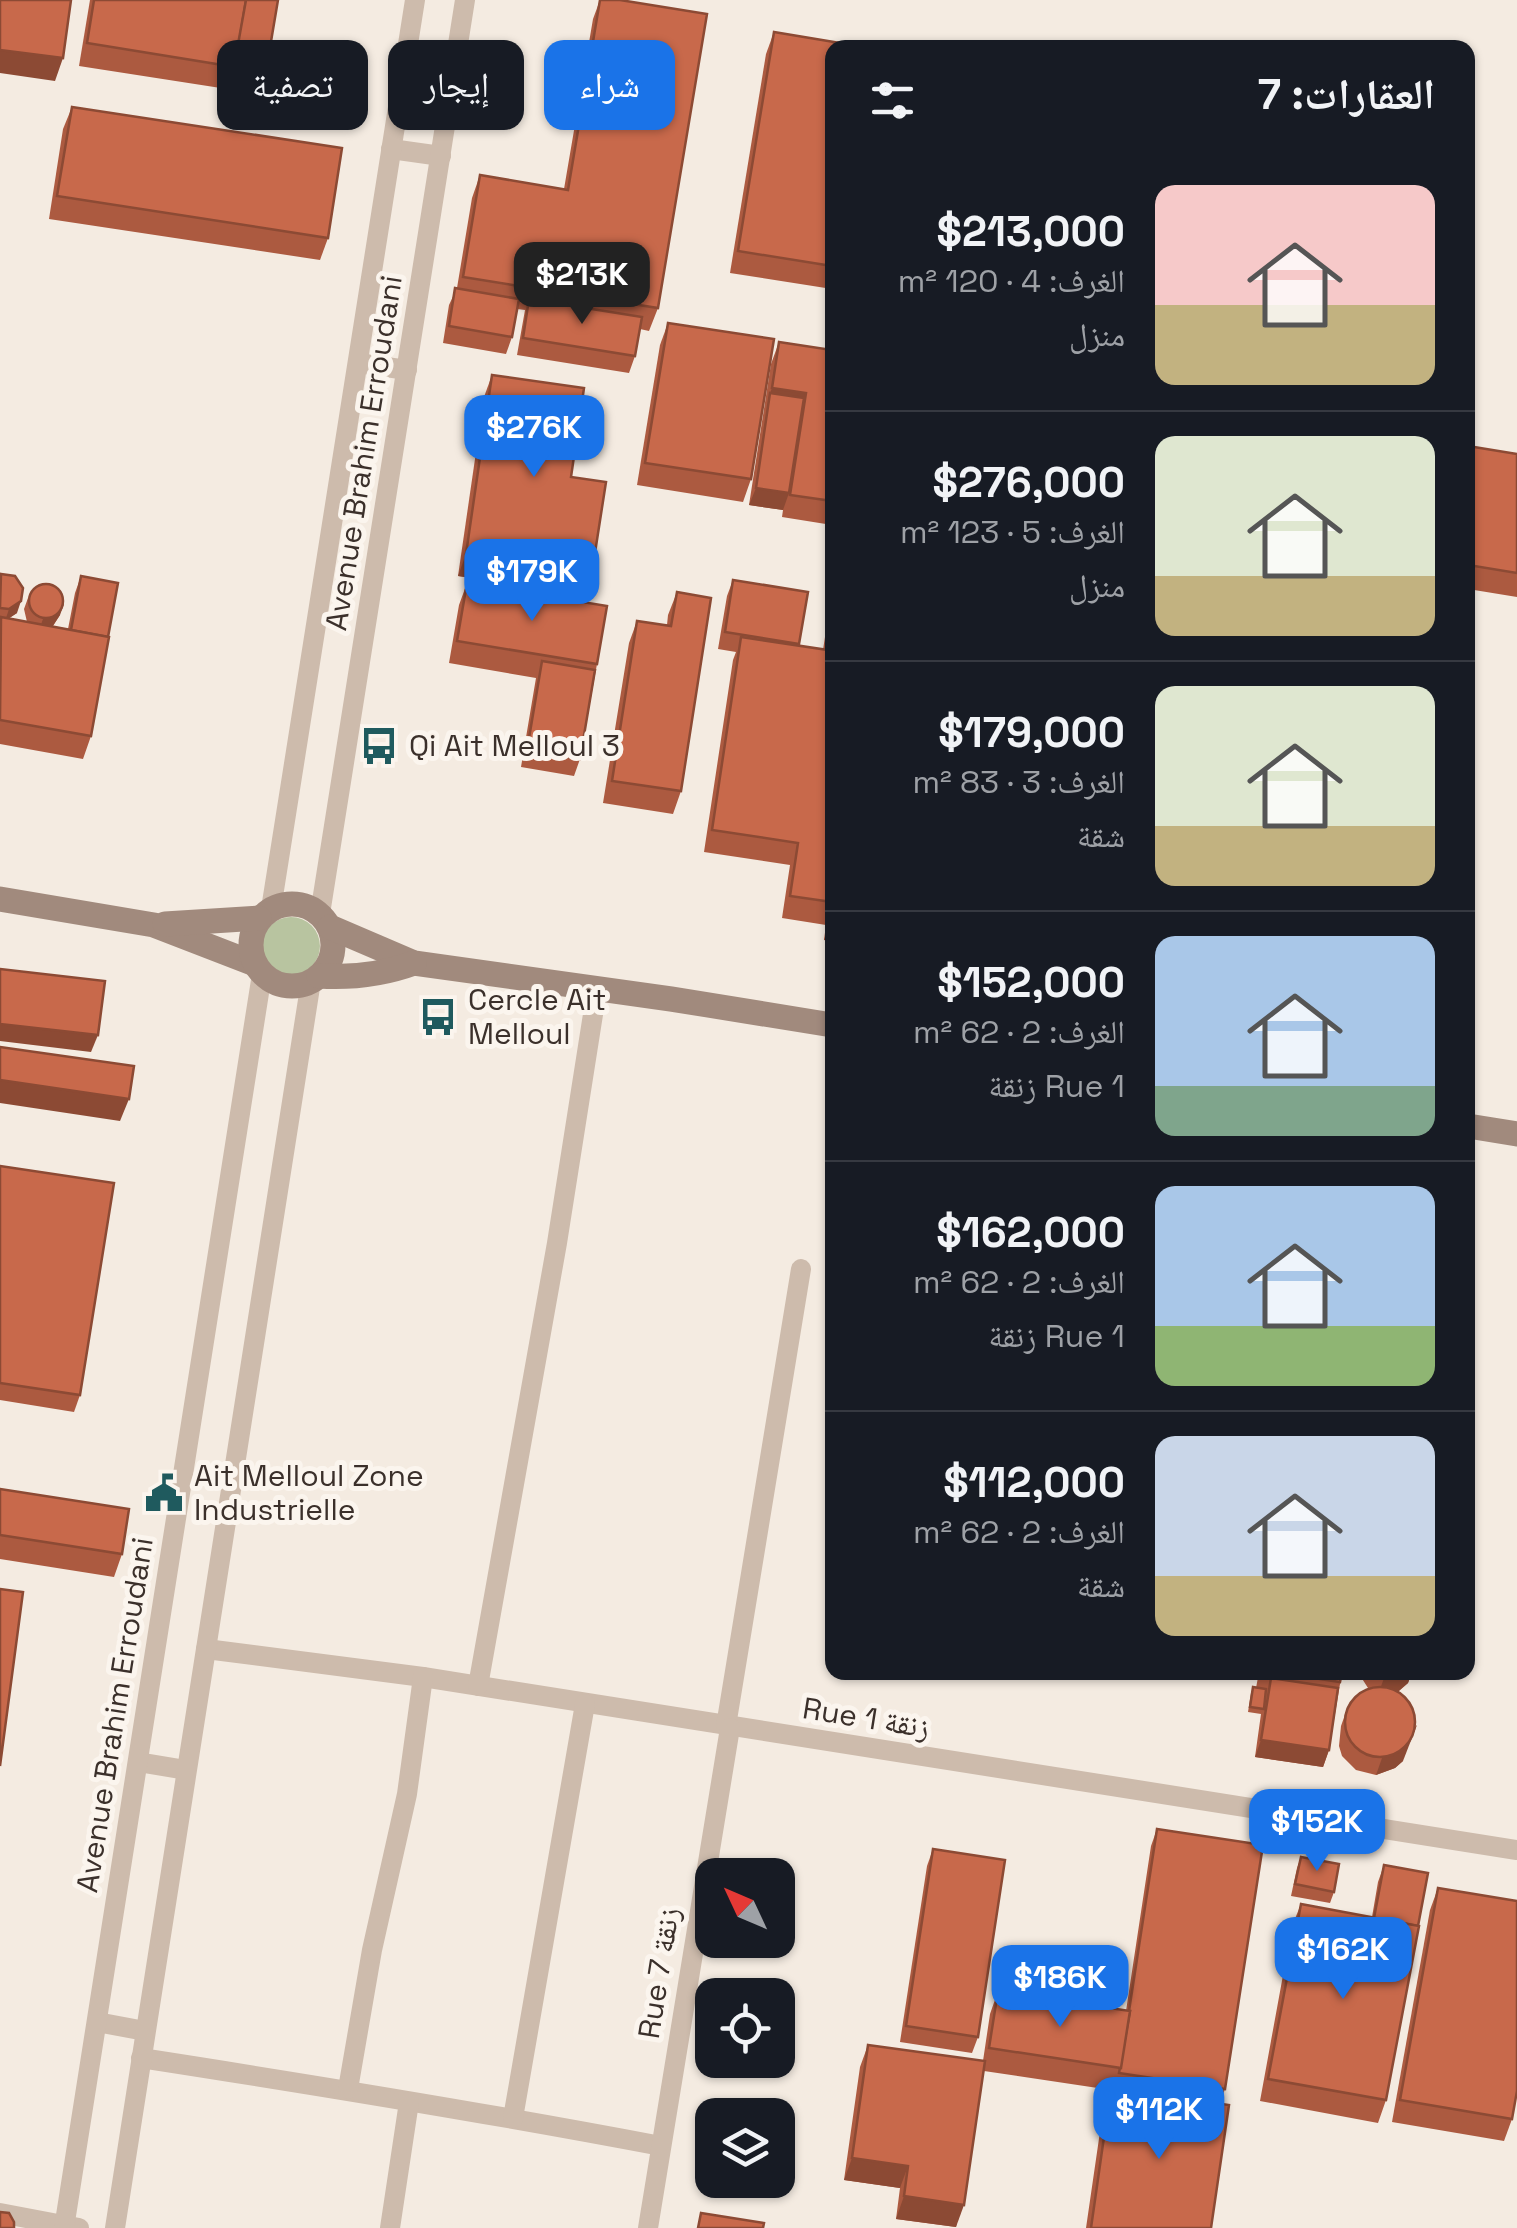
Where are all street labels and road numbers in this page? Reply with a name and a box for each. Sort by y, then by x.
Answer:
street label: Avenue Brahim Erroudani [316,273,411,633]
street label: Avenue Brahim Erroudani [67,1535,162,1895]
street label: Rue 1 زنقة [800,1688,932,1747]
street label: Rue 7 زنقة [629,1904,688,2041]

